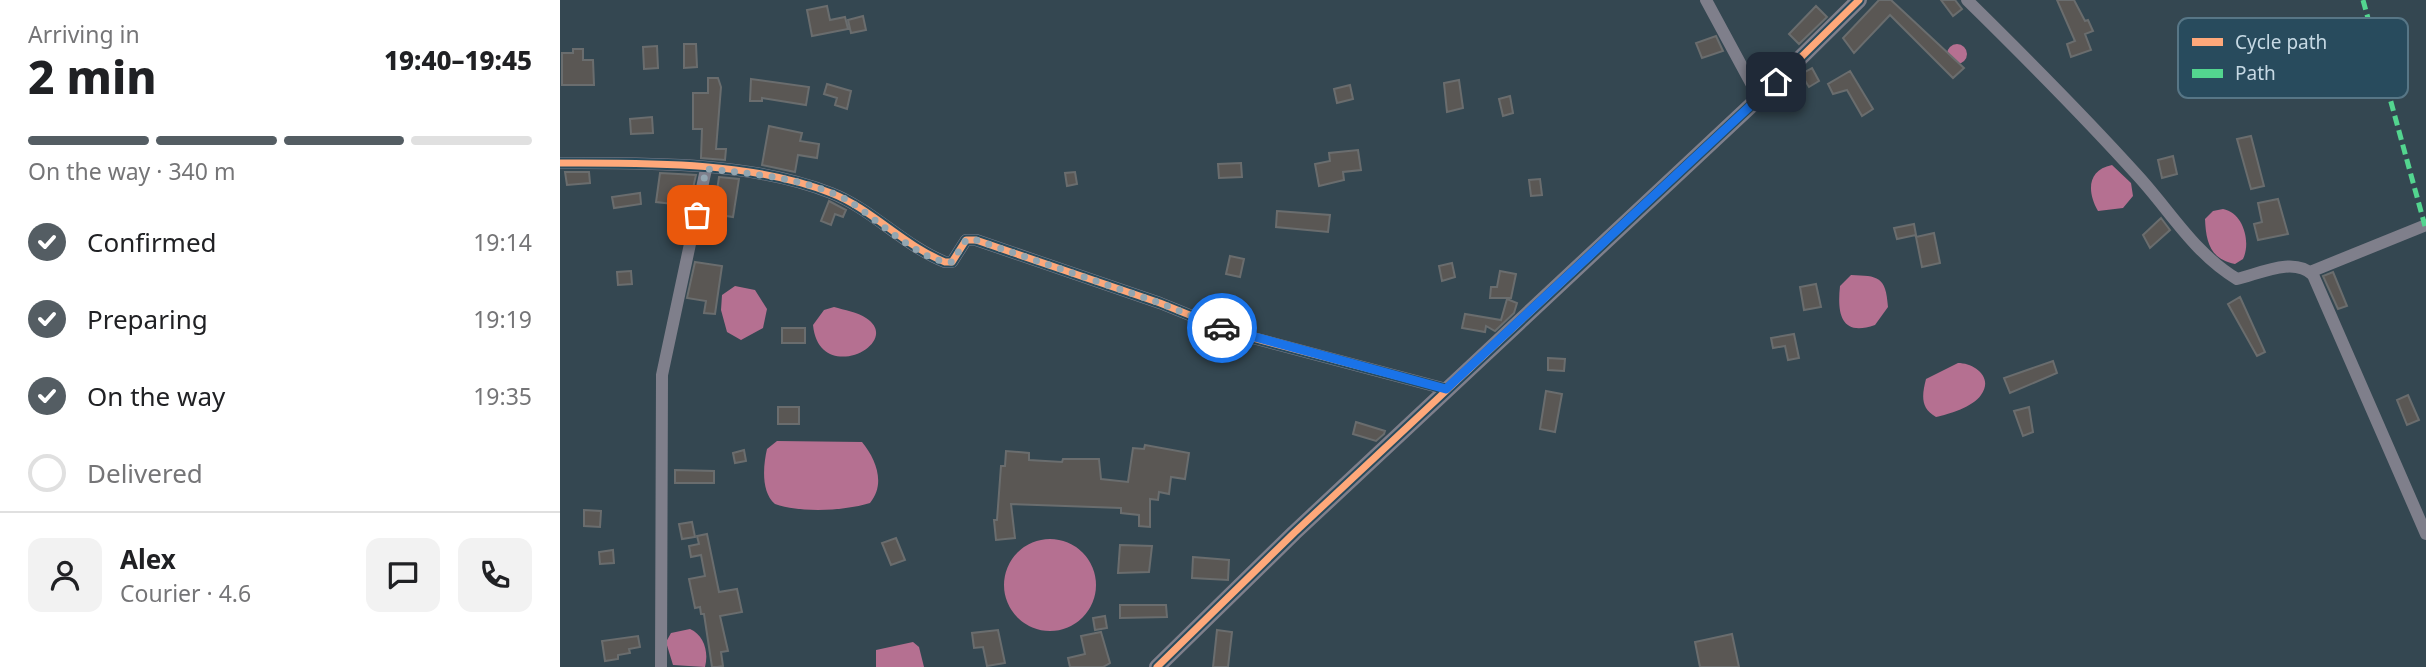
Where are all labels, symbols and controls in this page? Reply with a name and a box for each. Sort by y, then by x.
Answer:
text: Arriving in [28,18,140,50]
legend [2178,18,2408,98]
text: Cycle path [2235,29,2327,55]
text: 19:40–19:45 [384,42,532,78]
text: 2 min [28,45,157,107]
pin [1746,52,1806,112]
text: Path [2235,60,2276,86]
icon: home [1757,63,1795,101]
text: On the way · 340 m [28,155,235,187]
pin [667,185,727,245]
icon: bag [678,196,716,234]
icon: check [28,223,66,261]
text: Confirmed [87,224,217,260]
text: 19:14 [473,226,532,258]
courier [1187,293,1257,363]
icon: check [28,300,66,338]
text: Preparing [87,301,208,337]
text: 19:19 [473,303,532,335]
icon: car [1203,309,1241,347]
icon: check [28,377,66,415]
text: On the way [87,378,225,414]
text: 19:35 [473,380,532,412]
text: Delivered [87,455,203,491]
button: person [28,538,102,612]
button: chat [366,538,440,612]
button: phone [458,538,532,612]
text: Alex [120,541,176,577]
text: Courier · 4.6 [120,577,251,609]

